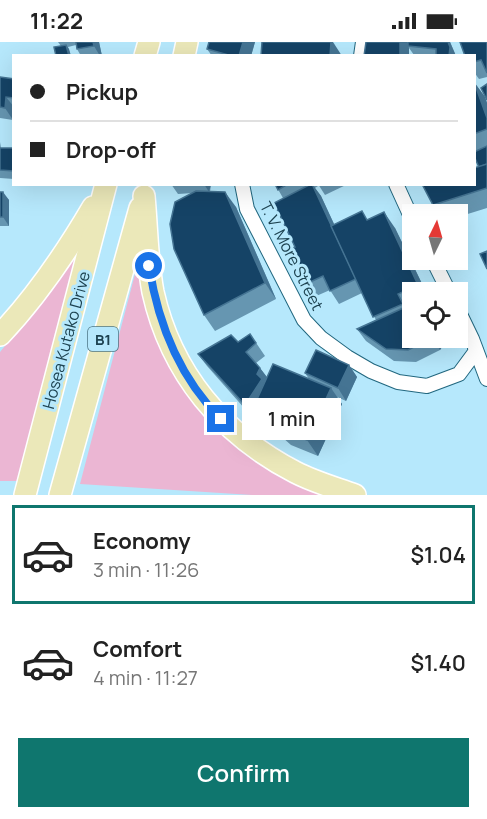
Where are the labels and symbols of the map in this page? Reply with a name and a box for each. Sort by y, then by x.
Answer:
street label: T. V. More Street [255,198,329,314]
north arrow [402,204,468,270]
route start [135,252,162,279]
street label: Hosea Kutako Drive [37,269,95,411]
road number: B1 [88,327,118,351]
callout: 1 min [242,398,341,440]
route end [207,405,234,432]

